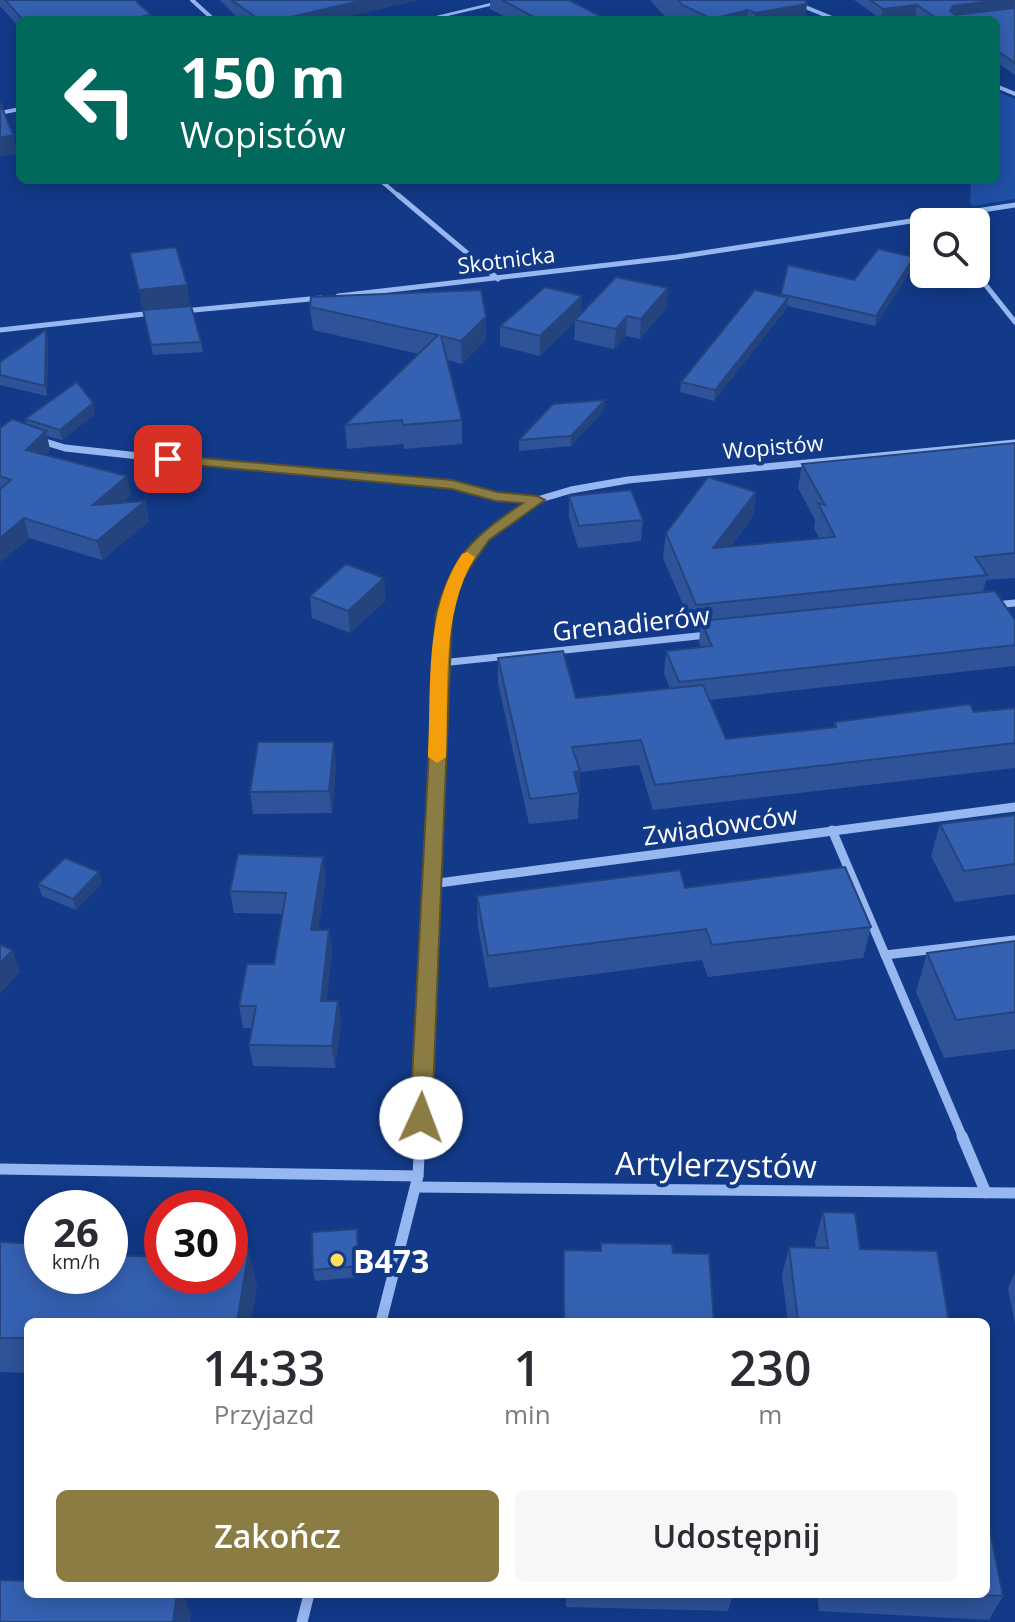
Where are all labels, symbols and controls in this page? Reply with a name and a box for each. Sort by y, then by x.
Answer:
text: 150 m [180,38,346,114]
icon: left [48,48,152,152]
text: Wopistów [180,110,346,159]
map controls [910,208,990,288]
button: search [910,208,990,288]
street label: Skotnicka [455,238,557,280]
pin [134,425,202,493]
street label: Wopistów [721,427,825,465]
icon: arrive [146,437,190,481]
street label: Grenadierów [551,597,711,649]
street label: Zwiadowców [640,796,800,854]
position arrow [379,1076,463,1160]
street label: Artylerzystów [615,1141,817,1187]
speed limit sign: 30 [144,1190,248,1294]
text: 26 [53,1204,99,1259]
place label: B473 [353,1239,429,1282]
text: km/h [52,1248,100,1275]
marker: B473 [328,1251,346,1269]
text: 14:33 [203,1335,325,1400]
text: 1 [514,1335,541,1400]
text: 230 [729,1335,811,1400]
text: Przyjazd [214,1396,314,1432]
text: min [504,1396,551,1432]
text: m [758,1396,782,1432]
button: Zakończ [56,1490,499,1582]
button: Udostępnij [515,1490,958,1582]

